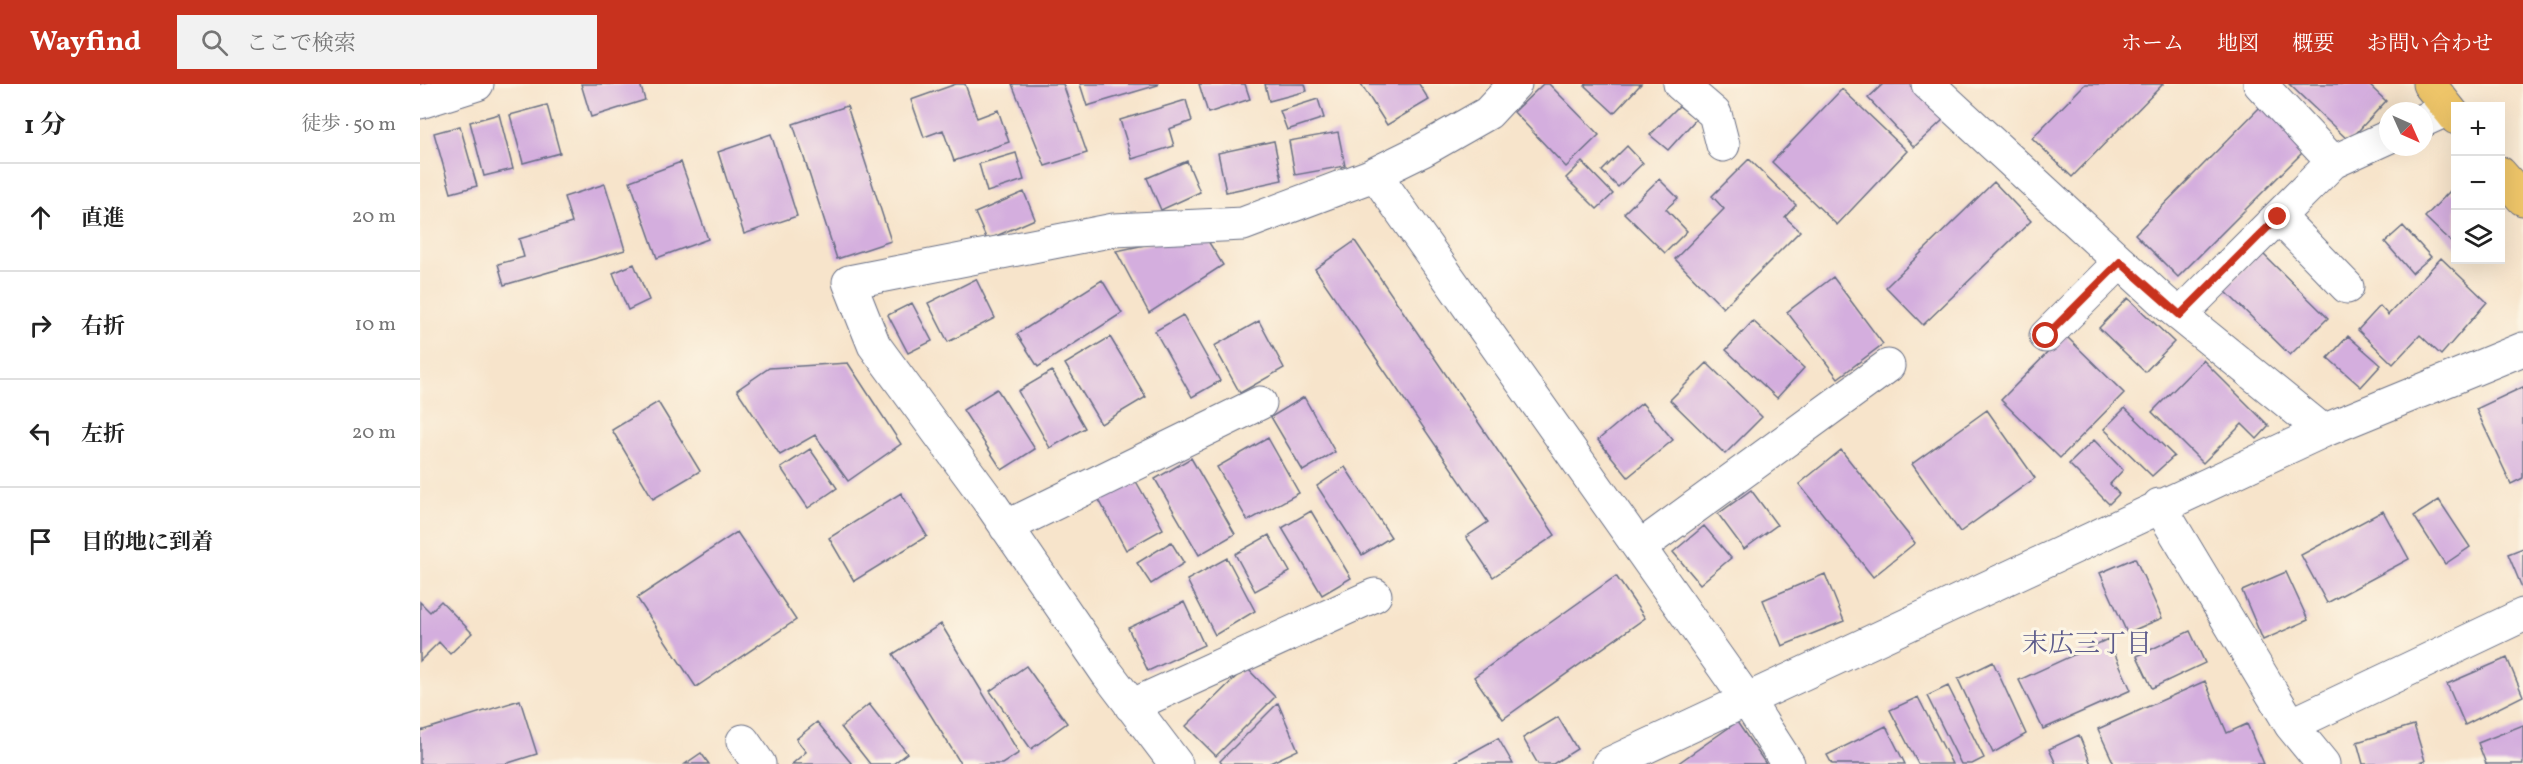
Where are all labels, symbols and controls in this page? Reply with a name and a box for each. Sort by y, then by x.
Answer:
search box [177,15,597,69]
text: Wayfind [30,23,141,62]
icon: search [198,26,231,59]
text: ここで検索 [246,29,356,60]
text: ホーム [2121,30,2184,59]
text: 地図 [2217,30,2259,59]
text: 概要 [2292,30,2334,59]
text: お問い合わせ [2367,30,2493,59]
north arrow [2379,102,2433,156]
map controls [2451,102,2505,264]
button: + [2451,102,2505,156]
text: 1 分 [24,108,66,144]
text: 徒歩 · 50 m [301,111,396,139]
button: − [2451,156,2505,210]
icon: ahead [24,201,57,234]
text: 20 m [352,203,396,231]
route end [2264,203,2290,229]
text: 直進 [81,204,125,235]
button: layers [2451,210,2505,264]
icon: right [24,309,57,342]
text: 10 m [355,311,396,339]
text: 右折 [81,312,125,343]
route start [2032,322,2058,348]
icon: left [24,417,57,450]
text: 20 m [352,419,396,447]
text: 左折 [81,420,125,451]
icon: arrive [24,525,57,558]
text: 目的地に到着 [81,528,213,559]
district label: 末広三丁目 [2022,627,2152,663]

